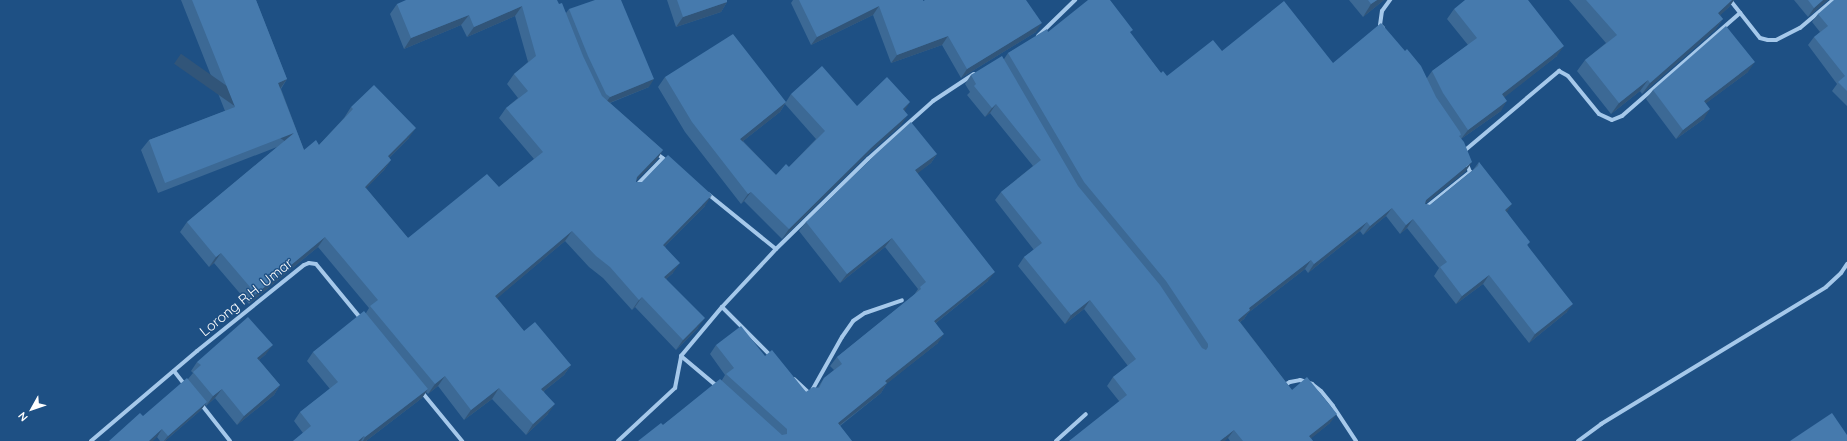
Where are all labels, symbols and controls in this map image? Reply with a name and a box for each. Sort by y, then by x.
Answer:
street label: Lorong R.H. Umar [196,254,296,340]
north arrow [12,389,52,429]
text: N [15,409,31,424]

